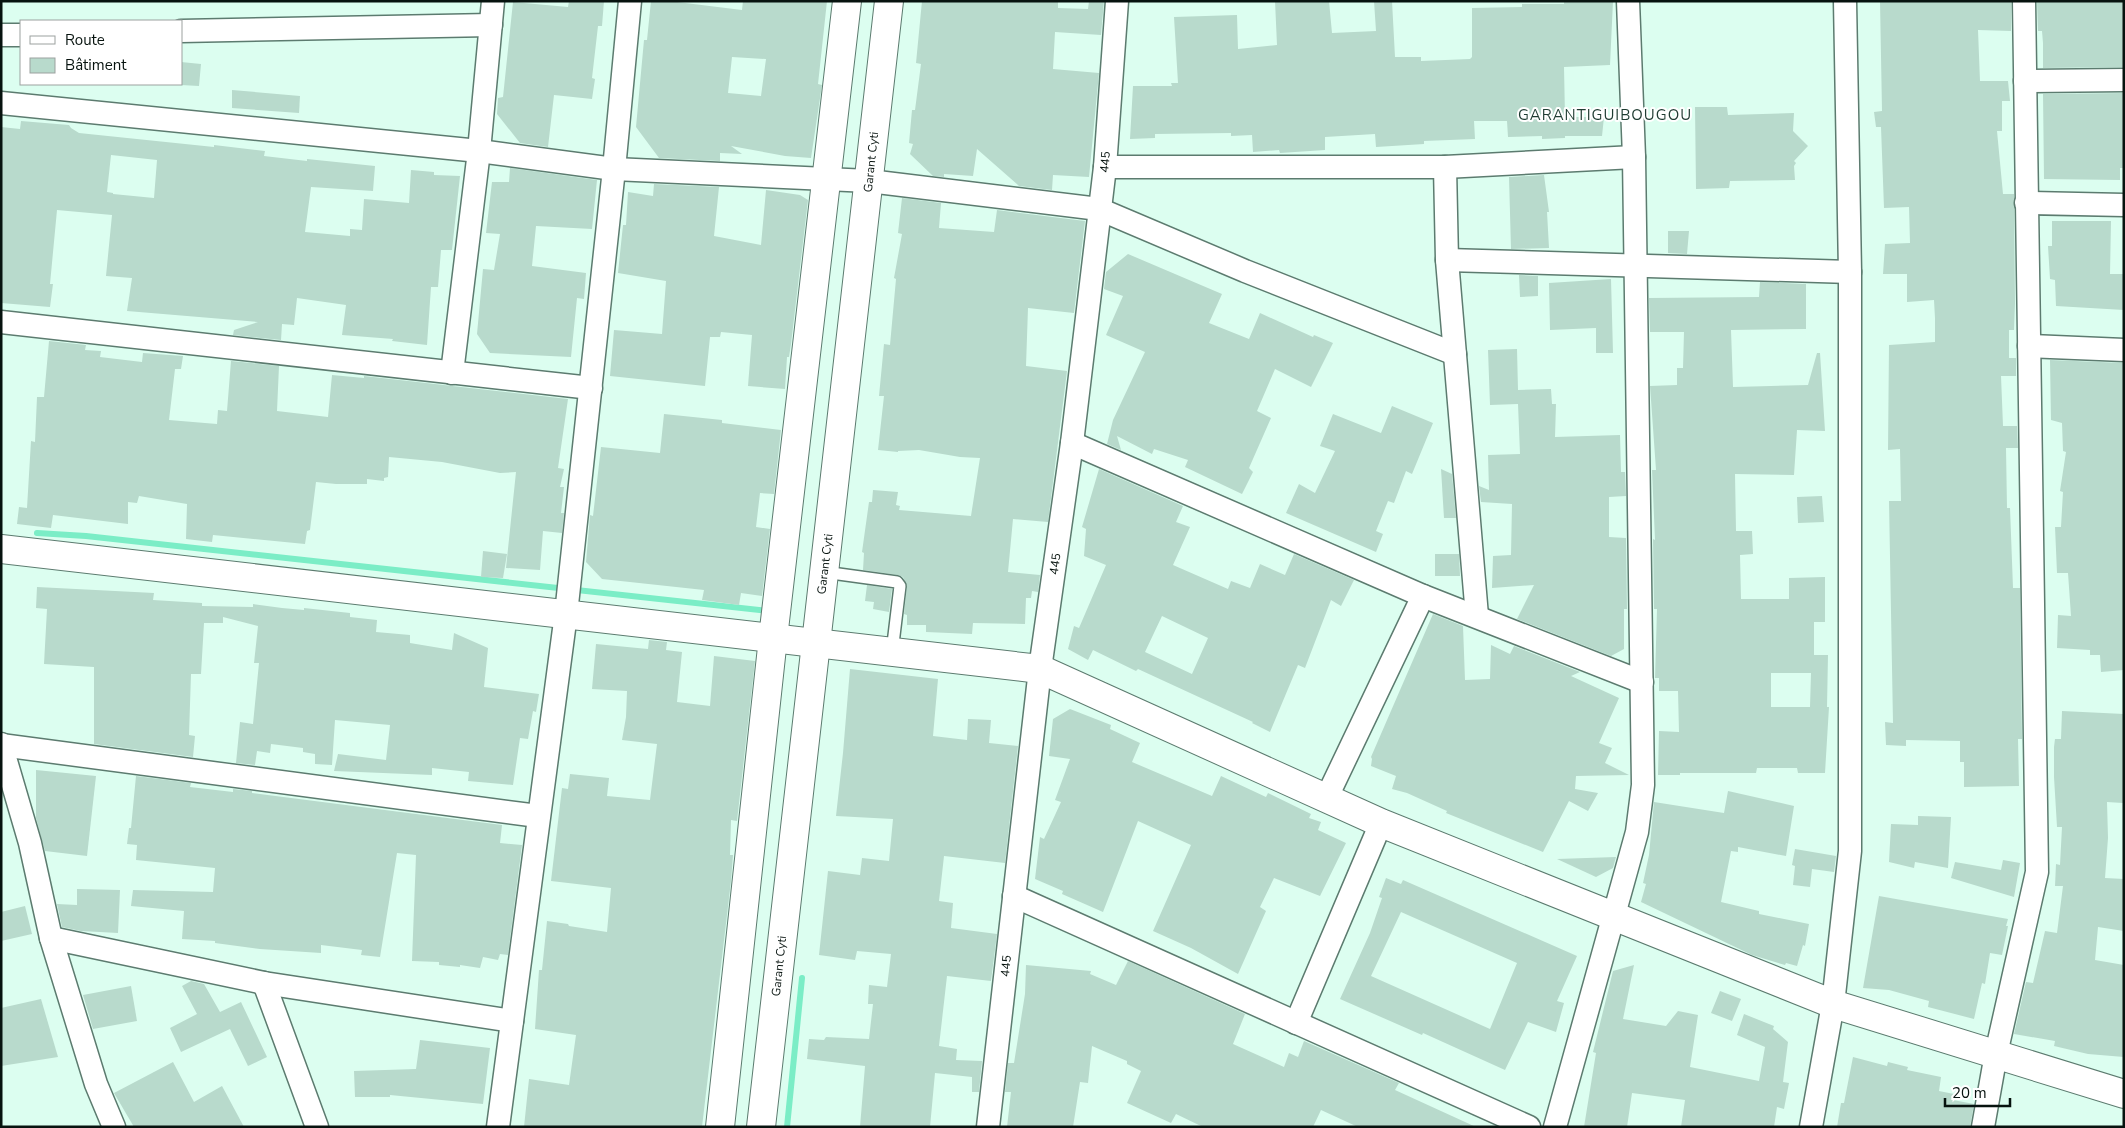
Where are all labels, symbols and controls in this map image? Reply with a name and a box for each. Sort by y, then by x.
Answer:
legend [20,20,182,85]
text: Route [65,30,105,50]
text: Bâtiment [65,55,127,75]
district label: GARANTIGUIBOUGOU [1518,105,1692,125]
street label: Garant Cyti [860,131,882,193]
street label: 445 [1096,151,1114,173]
street label: Garant Cyti [813,533,837,595]
street label: 445 [1046,552,1064,576]
street label: Garant Cyti [768,935,790,997]
street label: 445 [997,954,1015,978]
scale bar [1945,1076,2010,1108]
text: 20 m [1952,1083,1987,1103]

